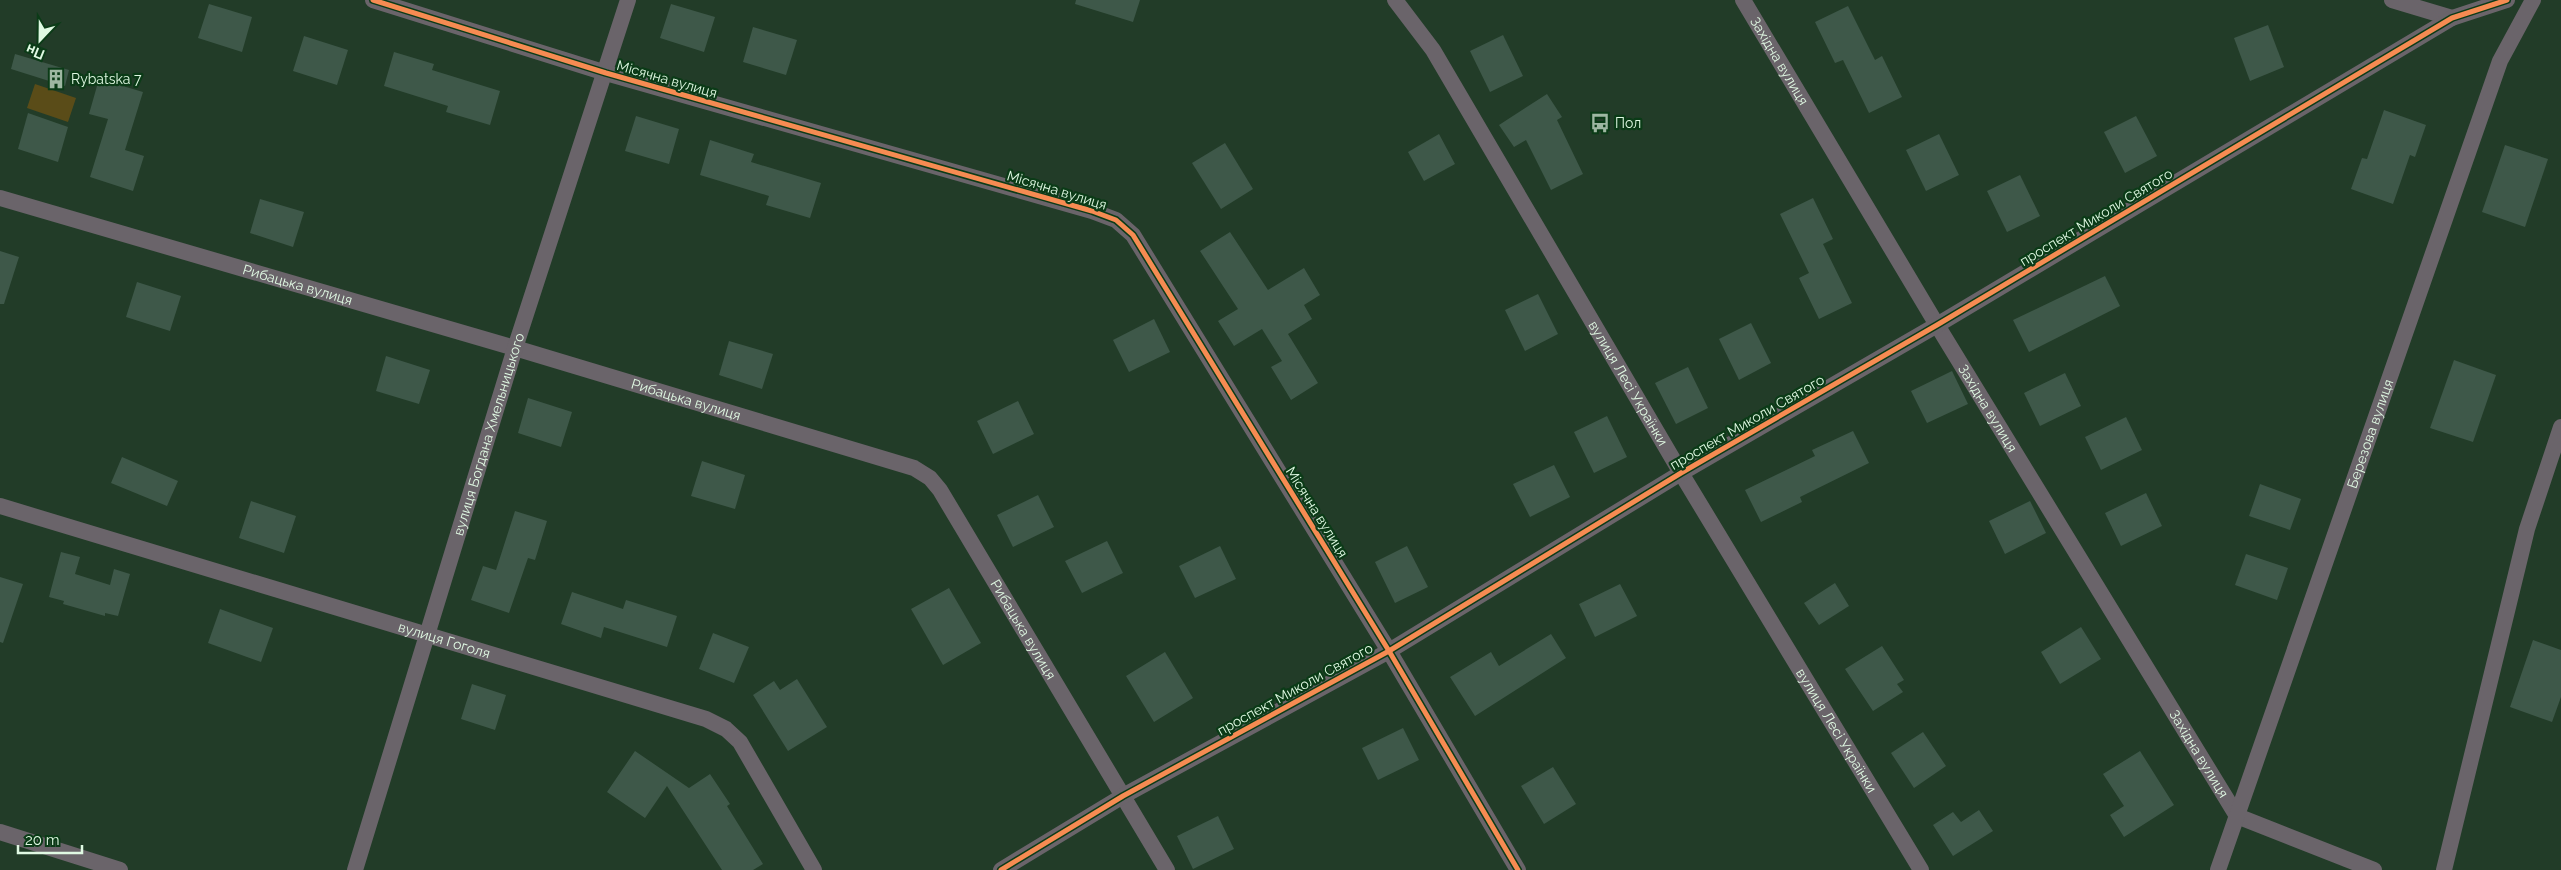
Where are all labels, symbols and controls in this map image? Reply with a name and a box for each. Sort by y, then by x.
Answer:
street label: Західна вулиця [1747,14,1812,108]
north arrow [15,15,65,65]
text: Пн [23,41,47,63]
street label: Місячна вулиця [615,57,719,101]
building icon: Rybatska 7 [45,68,67,90]
place label: Rybatska 7 [71,71,142,87]
bus stop icon: Пол [1589,112,1611,134]
place label: Пол [1615,115,1641,131]
street label: проспект Миколи Святого [2017,165,2175,269]
street label: Місячна вулиця [1005,167,1109,213]
street label: Рибацька вулиця [241,261,354,308]
street label: вулиця Лесі Українки [1585,318,1671,449]
street label: вулиця Богдана Хмельницького [450,331,527,537]
street label: Західна вулиця [1955,361,2021,455]
street label: проспект Миколи Святого [1667,371,1827,473]
street label: Рибацька вулиця [629,375,743,423]
street label: Березова вулиця [2344,377,2396,490]
street label: Місячна вулиця [1283,464,1351,560]
street label: Рибацька вулиця [987,577,1059,682]
street label: вулиця Гоголя [396,619,492,661]
street label: проспект Миколи Святого [1214,639,1376,739]
street label: вулиця Лесі Українки [1793,666,1880,795]
street label: Західна вулиця [2166,707,2232,801]
scale bar [18,822,81,854]
text: 20 m [25,831,60,849]

